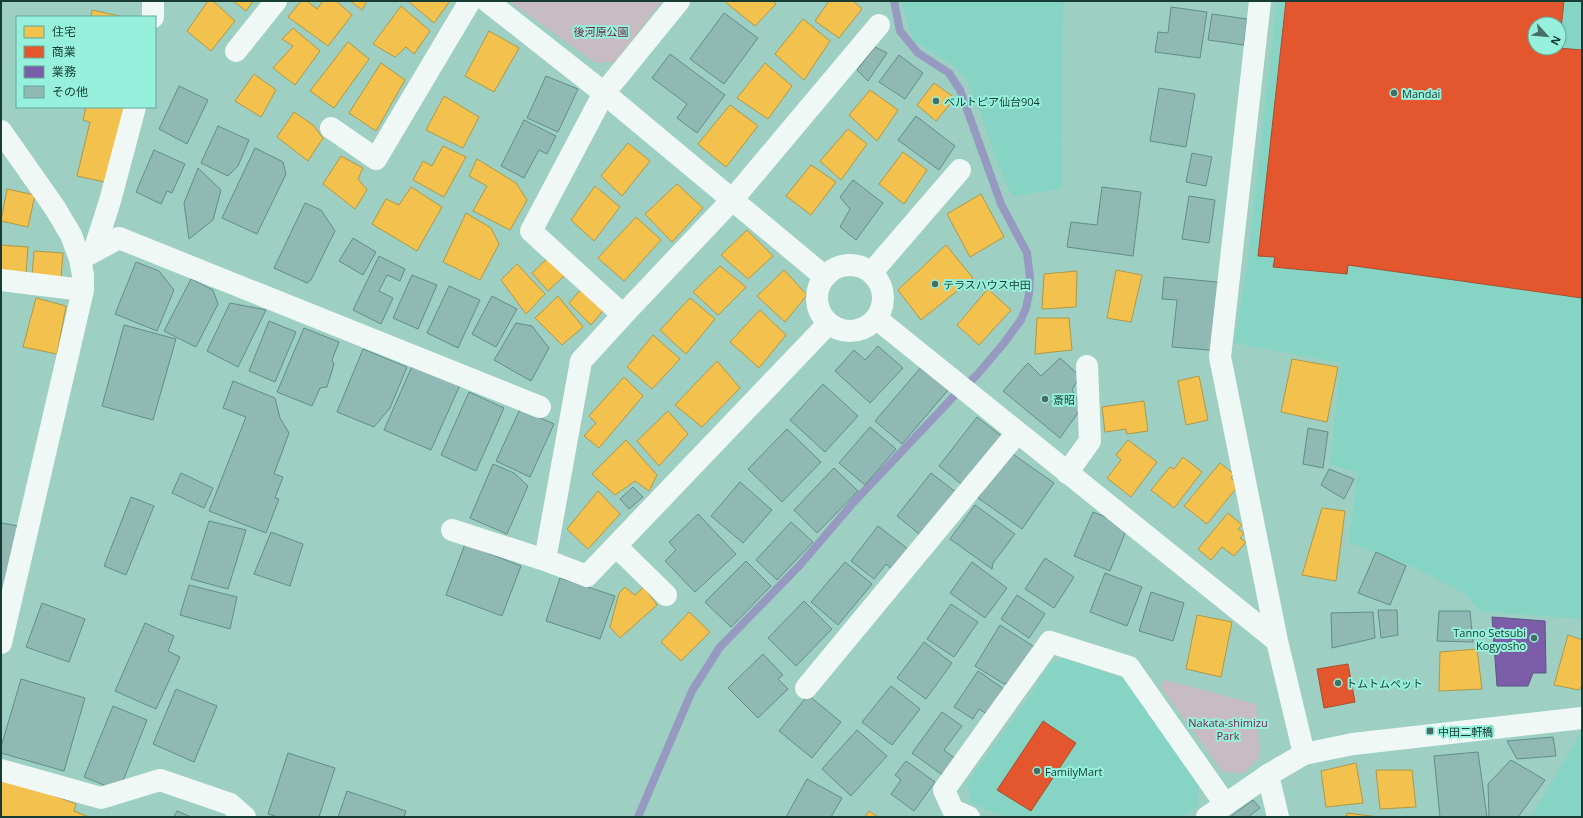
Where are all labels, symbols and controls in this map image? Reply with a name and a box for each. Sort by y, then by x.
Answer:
legend [16,16,156,108]
north arrow [1527,16,1567,56]
text: 住宅 [52,23,76,40]
park label: 後河原公園 [574,24,629,39]
text: N [1548,33,1565,48]
text: 商業 [52,43,76,60]
text: 業務 [52,63,76,80]
text: その他 [52,83,88,100]
place label: Mandai [1402,86,1440,101]
marker: Mandai [1389,88,1399,98]
place label: ベルトピア仙台904 [944,94,1041,109]
marker: ベルトピア仙台904 [931,96,941,106]
place label: テラスハウス中田 [943,277,1031,292]
marker: テラスハウス中田 [930,279,940,289]
place label: 斎昭 [1053,392,1075,407]
marker: 斎昭 [1040,394,1050,404]
place label: Tanno Setsubi Kogyosho [1453,625,1526,653]
marker: Tanno Setsubi Kogyosho [1529,633,1539,643]
place label: トムトムペット [1346,676,1423,691]
marker: トムトムペット [1333,678,1343,688]
park label: Nakata-shimizu Park [1188,715,1268,743]
place label: 中田二軒橋 [1438,724,1493,739]
marker: 中田二軒橋 [1425,726,1435,736]
place label: FamilyMart [1045,764,1103,779]
marker: FamilyMart [1032,766,1042,776]

